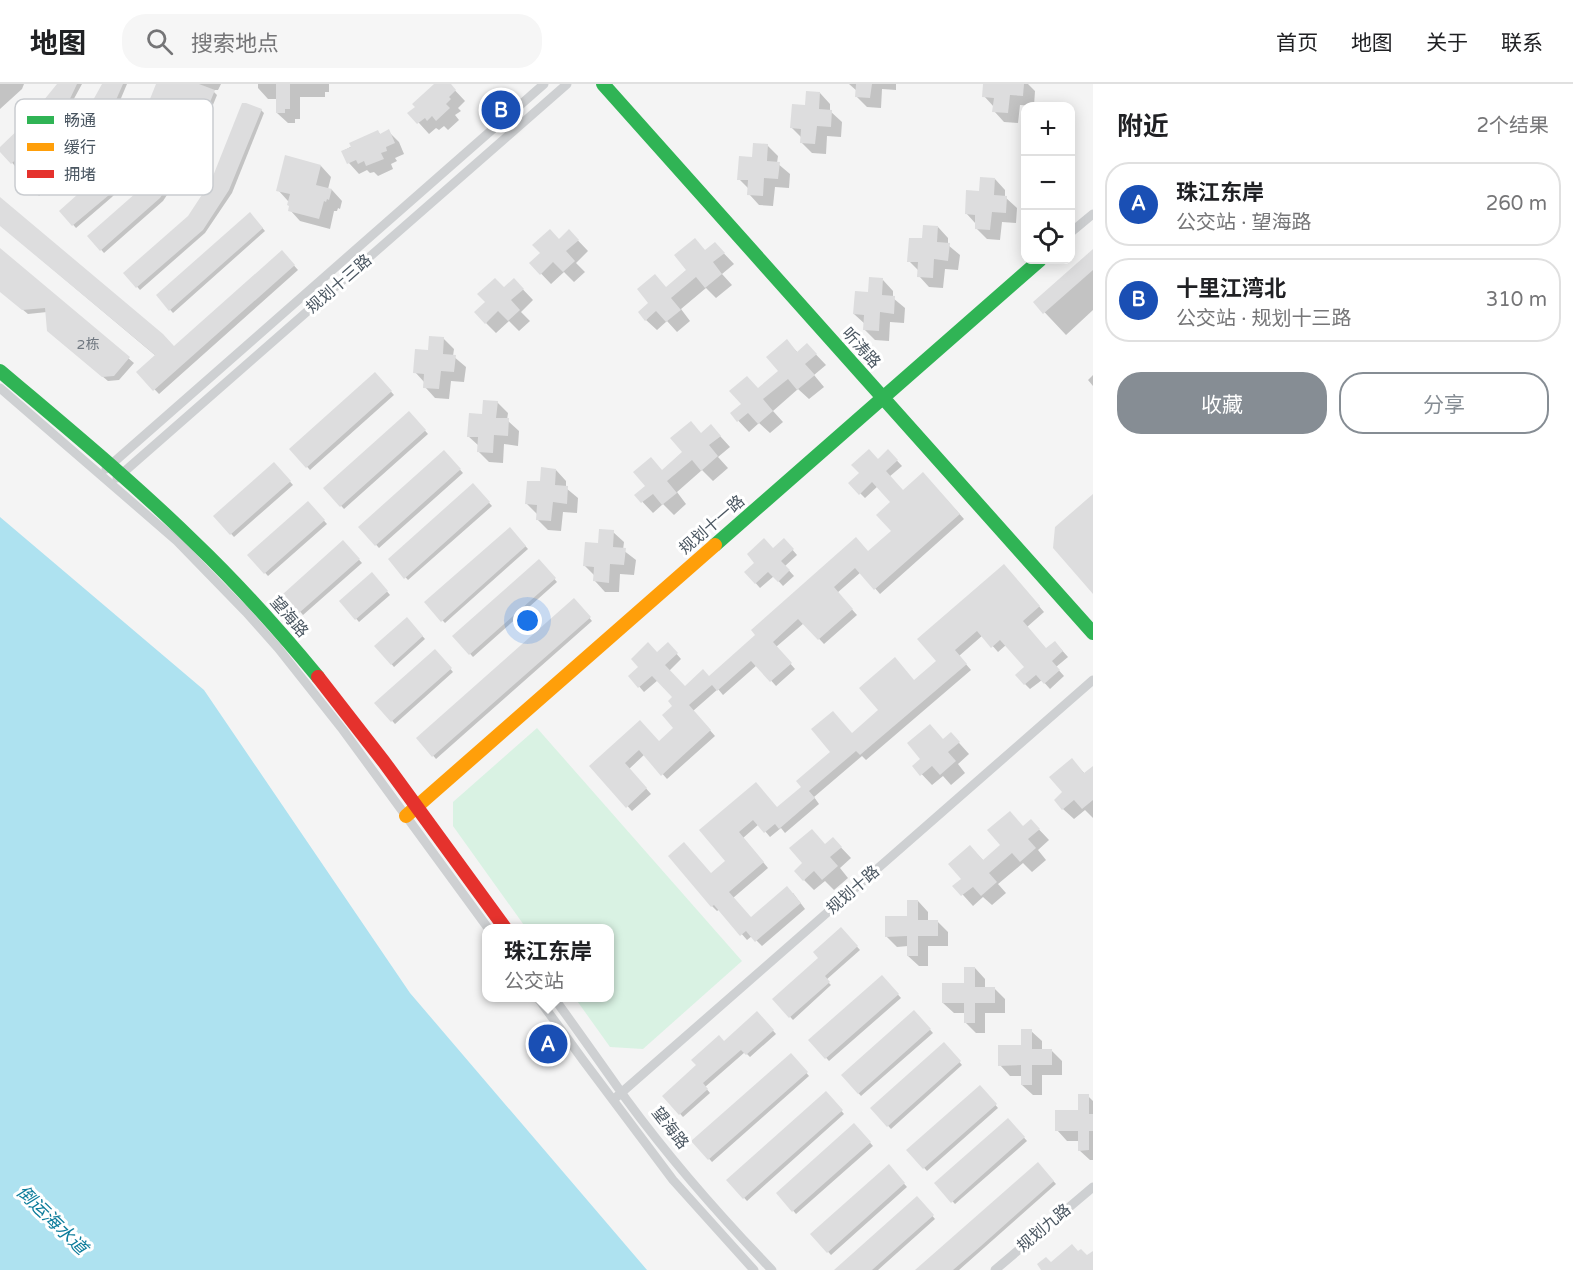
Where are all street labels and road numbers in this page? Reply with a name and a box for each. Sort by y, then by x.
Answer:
street label: 规划十三路 [302,250,376,318]
street label: 听涛路 [838,323,884,373]
street label: 规划十一路 [675,491,749,559]
street label: 望海路 [266,592,312,642]
street label: 规划十路 [822,861,884,919]
street label: 望海路 [647,1103,693,1153]
street label: 规划九路 [1013,1200,1075,1256]

